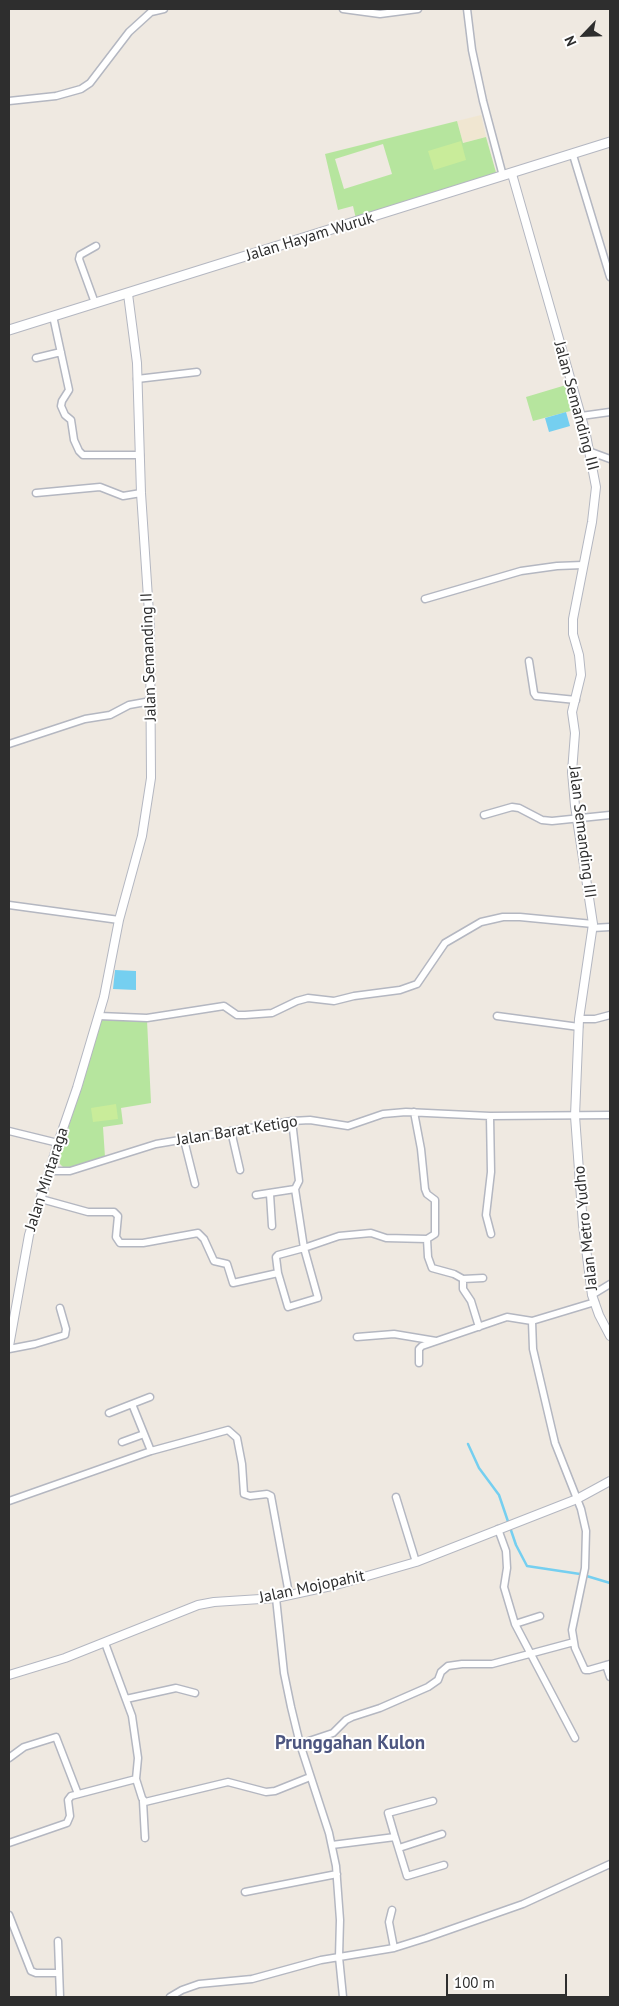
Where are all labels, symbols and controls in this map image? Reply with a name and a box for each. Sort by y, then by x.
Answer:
north arrow [559,10,609,60]
text: N [560,33,580,49]
street label: Jalan Hayam Wuruk [244,208,376,266]
street label: Jalan Semanding III [550,339,602,473]
street label: Jalan Semanding II [137,593,161,721]
street label: Jalan Semanding III [564,765,600,899]
street label: Jalan Barat Ketigo [175,1112,299,1150]
street label: Jalan Mintaraga [21,1125,73,1233]
street label: Jalan Metro Yudho [570,1165,602,1291]
street label: Jalan Mojopahit [257,1566,367,1608]
district label: Prunggahan Kulon [275,1733,425,1755]
scale bar [449,1964,570,1996]
text: 100 m [454,1973,495,1992]

